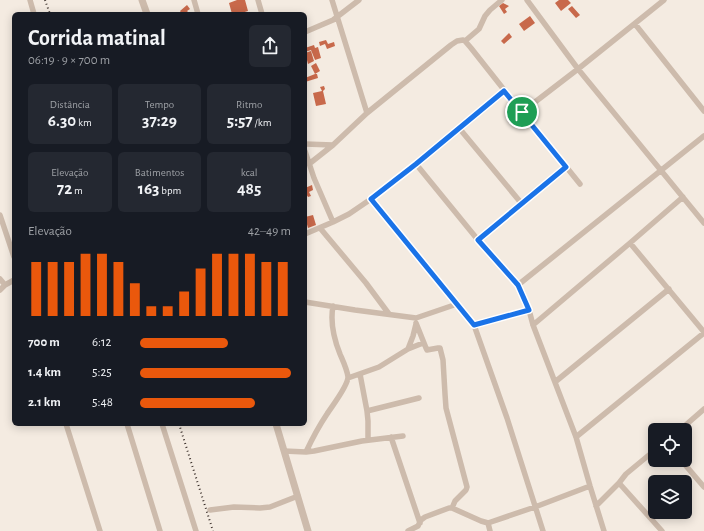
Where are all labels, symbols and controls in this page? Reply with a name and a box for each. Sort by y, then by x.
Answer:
button: share [249,25,291,67]
text: Corrida matinal [28,27,166,49]
text: 06:19 · 9 × 700 m [28,54,110,67]
pin [505,95,539,129]
text: Distância [50,99,90,110]
text: Tempo [145,99,174,110]
text: Ritmo [236,99,262,110]
icon: arrive [511,101,533,123]
text: 6.30 [48,112,76,129]
text: 37:29 [142,112,177,129]
text: 5:57 [227,112,253,129]
text: km [76,117,92,128]
text: /km [253,117,272,128]
text: Elevação [51,167,88,178]
text: Batimentos [135,167,184,178]
text: kcal [241,167,258,178]
text: 72 [57,180,72,197]
text: 163 [138,180,159,197]
text: 485 [237,180,261,197]
text: m [72,185,83,196]
text: bpm [159,185,181,196]
text: Elevação [28,225,72,238]
text: 42–49 m [248,225,291,238]
text: 700 m [28,336,60,349]
text: 6:12 [92,336,111,349]
text: 1.4 km [28,366,61,379]
text: 5:25 [92,366,112,379]
text: 2.1 km [28,396,61,409]
text: 5:48 [92,396,113,409]
map controls [648,423,692,519]
button: locate [648,423,692,467]
button: layers [648,475,692,519]

